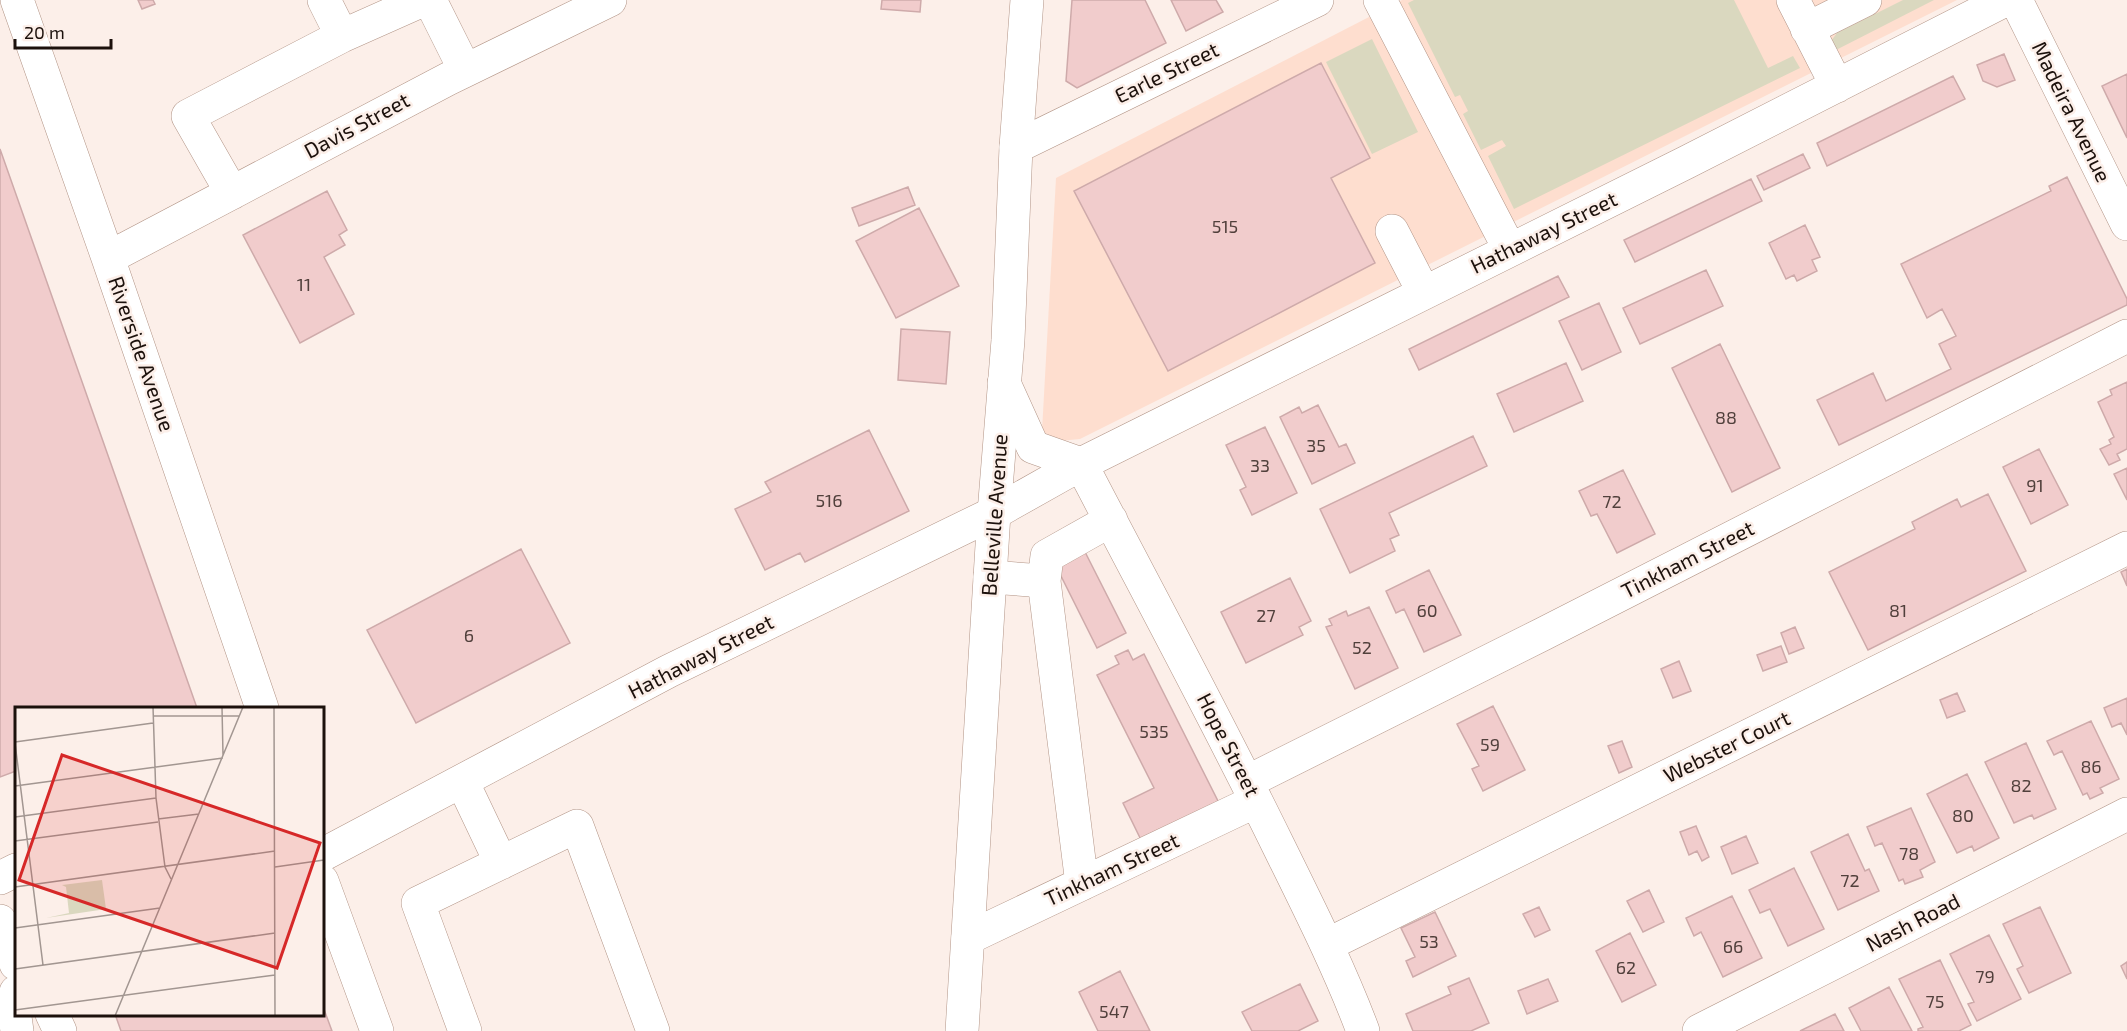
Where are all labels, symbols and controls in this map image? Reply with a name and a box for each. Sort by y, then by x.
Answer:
scale bar [15,12,111,50]
text: 20 m [24,21,65,43]
street label: Earle Street [1110,36,1222,107]
street label: Madeira Avenue [2028,37,2117,186]
street label: Davis Street [299,87,413,163]
street label: Hathaway Street [1466,185,1621,278]
house number: 515 [1212,215,1238,237]
street label: Riverside Avenue [104,273,181,434]
house number: 11 [297,273,311,295]
house number: 88 [1715,406,1737,428]
street label: Belleville Avenue [975,433,1012,597]
house number: 35 [1306,434,1326,456]
house number: 33 [1250,454,1270,476]
house number: 91 [2026,474,2044,496]
house number: 516 [815,489,843,511]
house number: 72 [1602,490,1622,512]
street label: Tinkham Street [1617,515,1758,603]
house number: 60 [1416,599,1438,621]
house number: 81 [1889,599,1907,621]
house number: 27 [1256,604,1276,626]
street label: Hathaway Street [623,608,777,703]
house number: 6 [464,624,474,646]
house number: 52 [1352,636,1372,658]
street label: Hope Street [1193,689,1266,800]
street label: Webster Court [1659,704,1794,787]
inset map [15,707,324,1016]
house number: 535 [1139,720,1169,742]
house number: 59 [1480,733,1500,755]
house number: 86 [2080,755,2102,777]
house number: 82 [2010,774,2032,796]
house number: 80 [1952,804,1974,826]
street label: Tinkham Street [1040,827,1183,911]
house number: 78 [1899,842,1919,864]
house number: 72 [1840,869,1860,891]
street label: Nash Road [1861,887,1964,956]
house number: 53 [1419,930,1439,952]
house number: 66 [1723,935,1743,957]
house number: 62 [1616,956,1636,978]
house number: 79 [1975,965,1995,987]
house number: 75 [1926,990,1944,1012]
house number: 547 [1099,1000,1129,1022]

